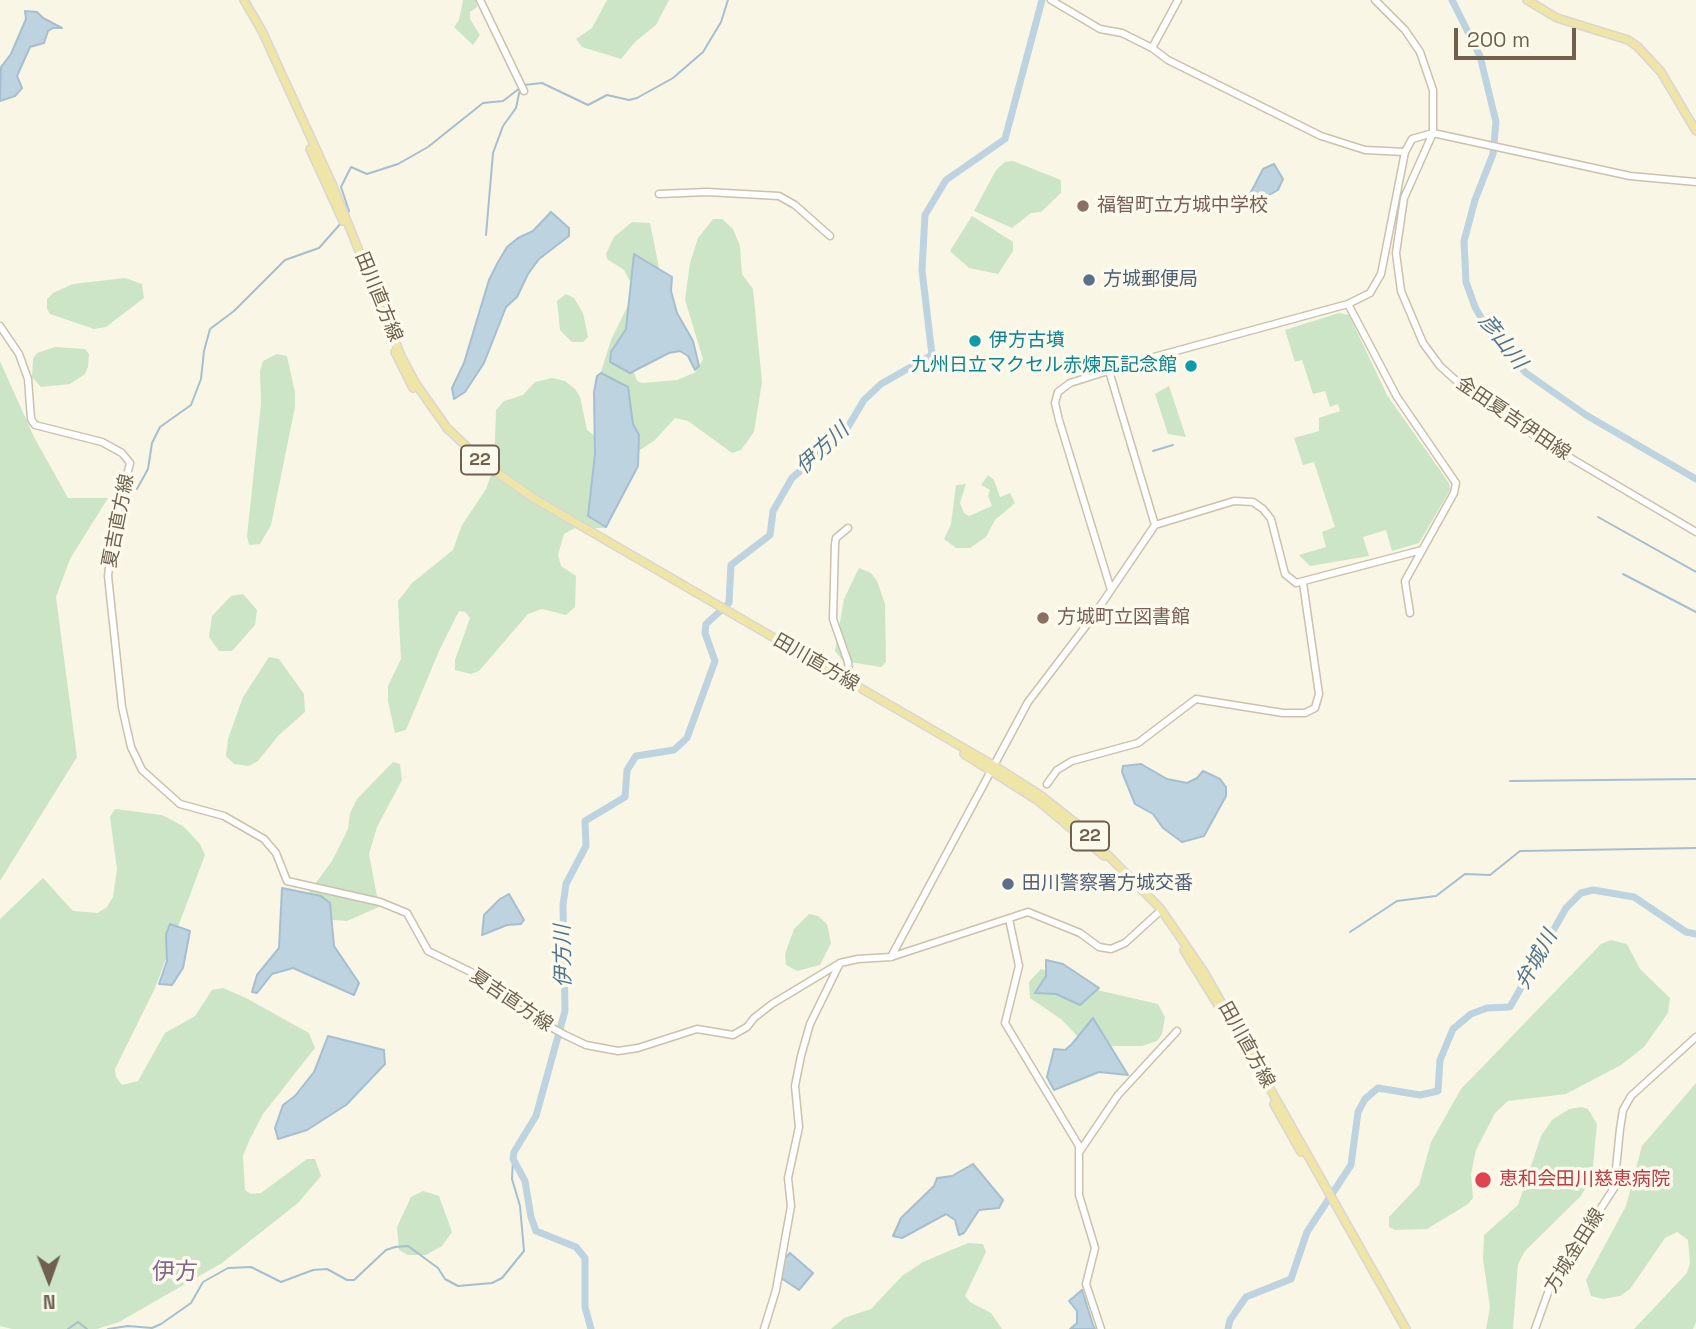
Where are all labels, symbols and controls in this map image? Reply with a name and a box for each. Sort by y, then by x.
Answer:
scale bar [1458,14,1580,58]
text: 200 m [1467,26,1530,53]
place label: 福智町立方城中学校 [1097,195,1268,217]
marker: 福智町立方城中学校 [1075,198,1091,214]
street label: 田川直方線 [350,249,406,345]
place label: 方城郵便局 [1103,269,1198,291]
marker: 方城郵便局 [1081,272,1097,288]
water label: 彦山川 [1473,309,1531,375]
place label: 伊方古墳 [989,330,1065,352]
marker: 伊方古墳 [967,333,983,349]
place label: 九州日立マクセル赤煉瓦記念館 [911,355,1177,377]
marker: 九州日立マクセル赤煉瓦記念館 [1183,358,1199,374]
street label: 金田夏吉伊田線 [1451,372,1575,466]
water label: 伊方川 [791,418,855,480]
road number: 22 [461,446,499,474]
street label: 夏吉直方線 [99,472,139,570]
place label: 方城町立図書館 [1057,607,1190,629]
marker: 方城町立図書館 [1035,610,1051,626]
street label: 田川直方線 [769,629,863,697]
road number: 22 [1071,822,1109,850]
place label: 田川警察署方城交番 [1022,873,1193,895]
marker: 田川警察署方城交番 [1000,876,1016,892]
water label: 伊方川 [551,924,577,988]
water label: 弁城川 [1511,926,1563,994]
street label: 夏吉直方線 [465,965,557,1037]
street label: 田川直方線 [1213,998,1279,1092]
place label: 恵和会田川慈恵病院 [1499,1169,1670,1191]
marker: 恵和会田川慈恵病院 [1473,1170,1493,1190]
street label: 方城金田線 [1540,1205,1610,1297]
north arrow [14,1245,84,1315]
district label: 伊方 [152,1259,198,1287]
text: N [43,1289,56,1314]

